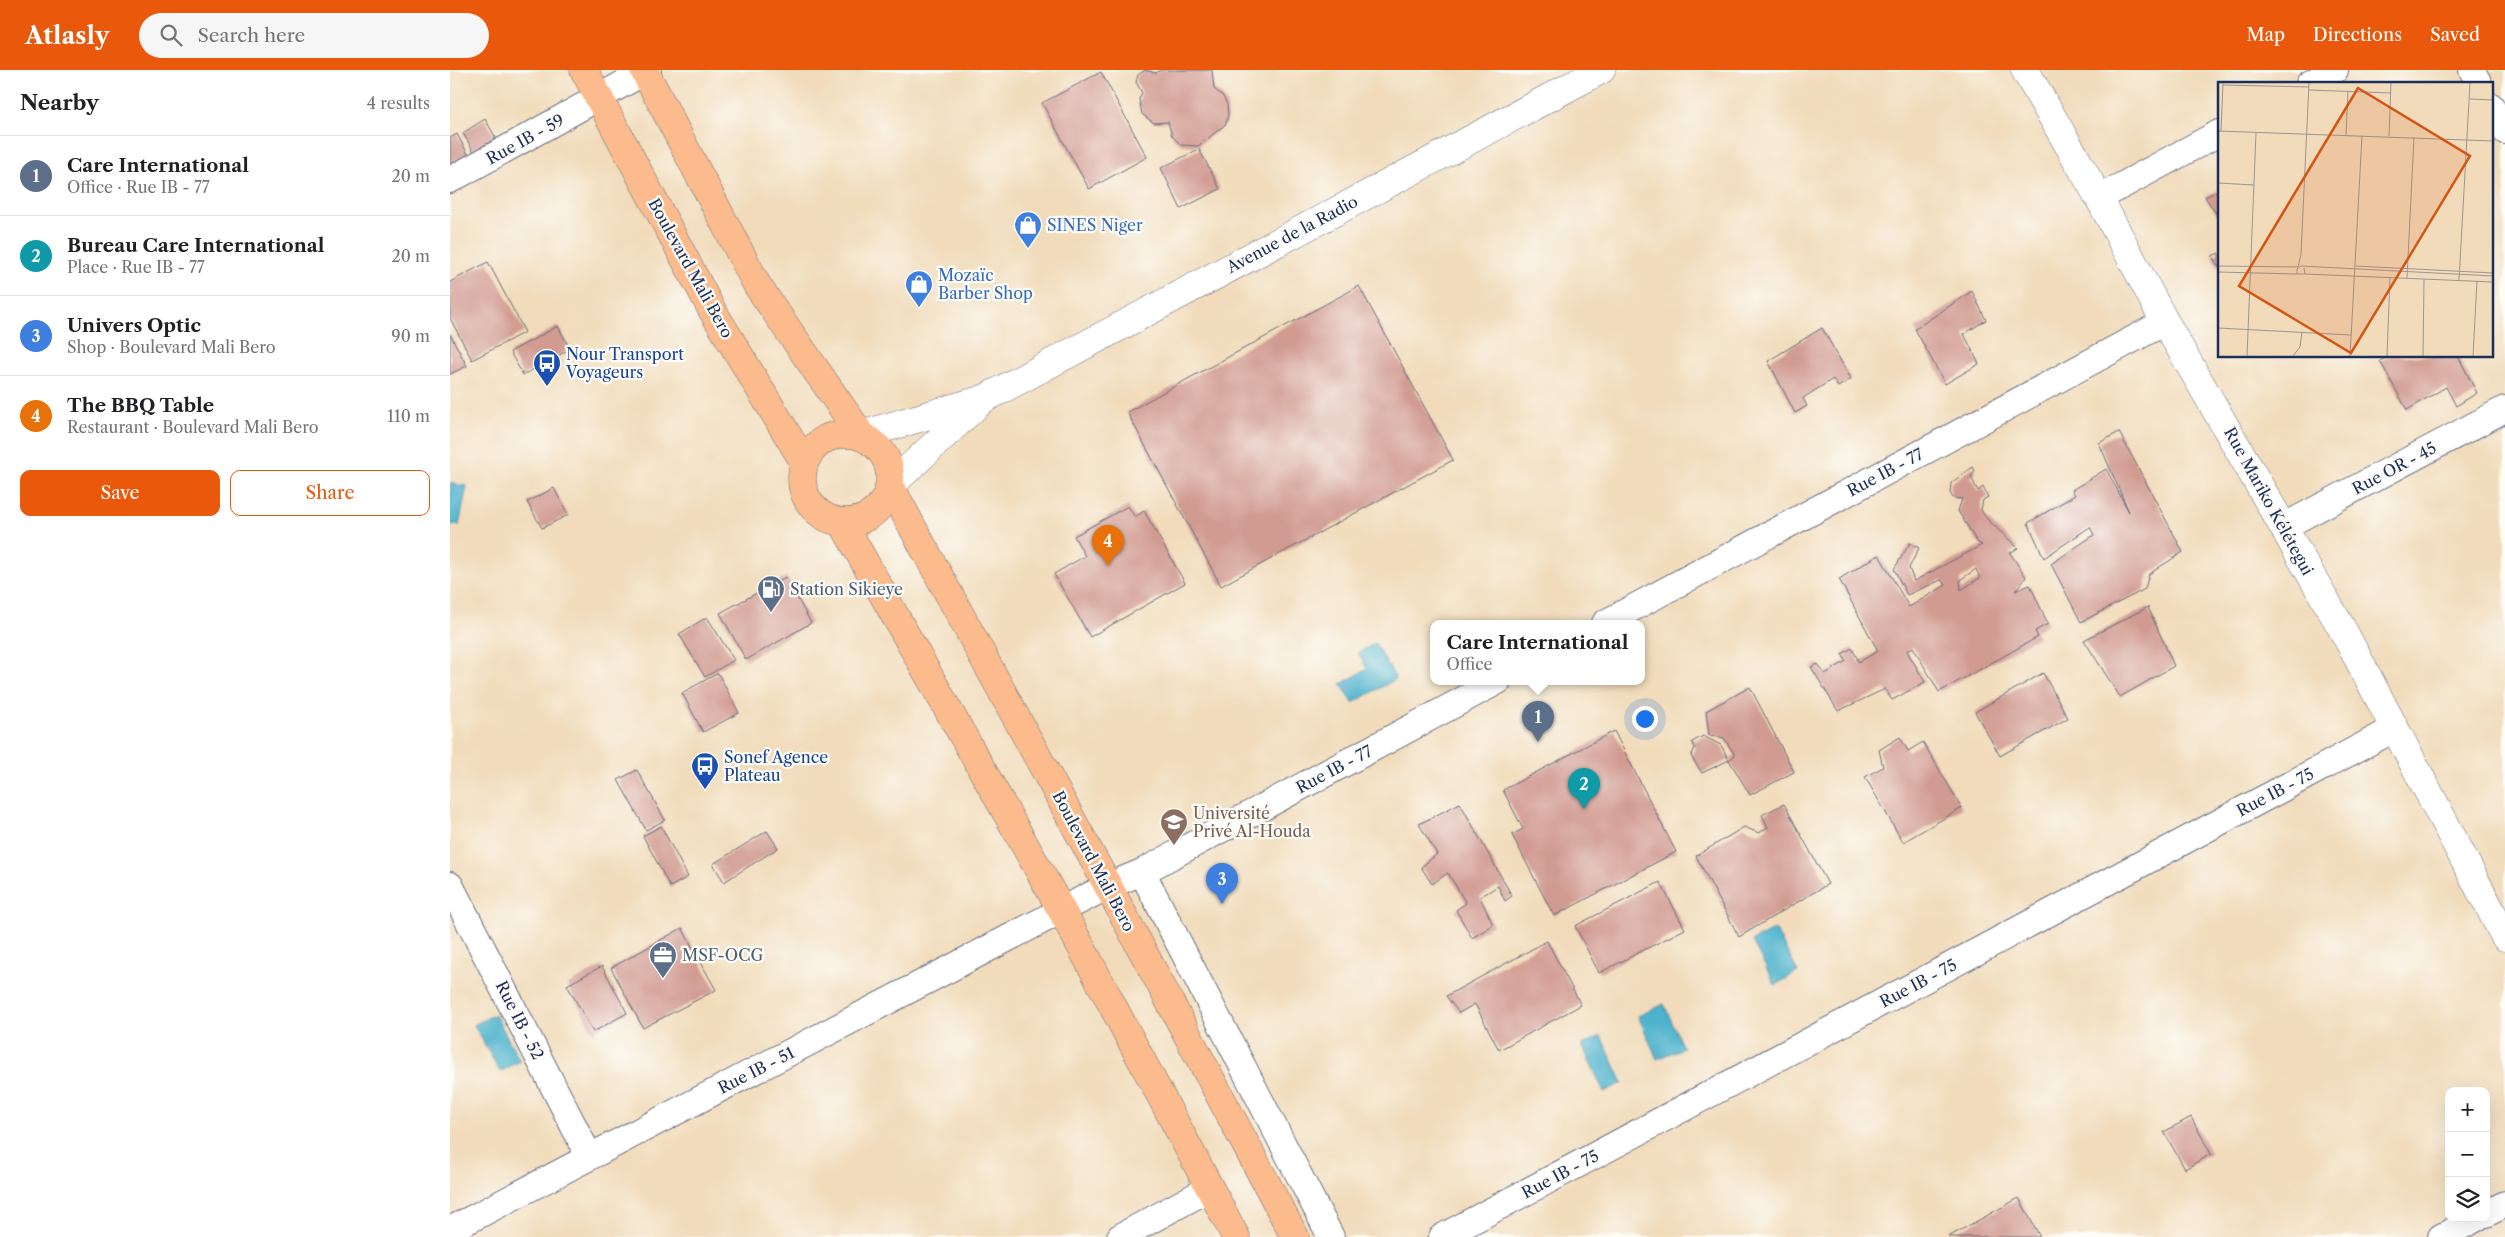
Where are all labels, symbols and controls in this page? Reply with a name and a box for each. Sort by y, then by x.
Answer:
search box [139,13,489,58]
text: Atlasly [25,21,109,50]
icon: search [157,21,185,49]
text: Search here [197,24,305,47]
text: Map [2246,24,2285,46]
text: Directions [2313,24,2402,46]
text: Saved [2430,24,2480,46]
inset map [2218,82,2492,358]
text: Nearby [20,90,99,115]
text: 4 results [367,93,430,113]
street label: Rue IB - 59 [483,109,567,169]
text: Care International [67,154,249,177]
text: 1 [32,166,40,186]
text: 20 m [391,166,430,186]
text: Office · Rue IB - 77 [67,177,210,197]
street label: Avenue de la Radio [1222,191,1361,278]
street label: Boulevard Mali Bero [644,195,738,341]
shop icon: SINES Niger [1013,210,1043,249]
place label: SINES Niger [1047,215,1143,235]
text: Bureau Care International [67,234,324,257]
text: 2 [31,246,41,266]
text: 20 m [391,246,430,266]
text: Place · Rue IB - 77 [67,257,205,277]
place label: Mozaïc Barber Shop [938,265,1033,303]
shop icon: Mozaïc Barber Shop [904,269,934,308]
text: Univers Optic [67,314,201,337]
text: 3 [31,326,41,346]
text: 90 m [391,326,430,346]
text: Shop · Boulevard Mali Bero [67,337,276,357]
place label: Nour Transport Voyageurs [565,344,684,382]
bus stop icon: Nour Transport Voyageurs [532,348,562,387]
text: The BBQ Table [67,394,214,417]
text: 4 [31,406,41,426]
text: 110 m [387,406,430,426]
text: Restaurant · Boulevard Mali Bero [67,417,318,437]
street label: Rue Mariko Kélétegui [2220,424,2318,579]
street label: Rue OR - 45 [2348,437,2440,499]
street label: Rue IB - 77 [1843,443,1927,500]
button: Save [20,470,220,516]
button: Share [230,470,430,516]
pin: 4 [1092,525,1124,566]
fuel station icon: Station Sikieye [756,574,786,613]
place label: Station Sikieye [790,579,903,599]
popup [1430,620,1645,685]
text: Care International [1447,631,1628,654]
text: Office [1447,654,1493,674]
pin: 1 [1522,701,1554,742]
your location [1632,706,1658,732]
street label: Rue IB - 77 [1292,740,1376,797]
place label: Sonef Agence Plateau [724,747,828,785]
bus stop icon: Sonef Agence Plateau [690,751,720,790]
street label: Rue IB - 75 [2233,763,2317,821]
pin: 2 [1568,768,1600,809]
street label: Boulevard Mali Bero [1048,787,1140,935]
place label: Université Privé Al-Houda [1193,803,1311,841]
school or university icon: Université Privé Al-Houda [1159,807,1189,846]
pin: 3 [1206,863,1238,904]
office icon: MSF-OCG [648,940,678,979]
place label: MSF-OCG [682,945,764,965]
street label: Rue IB - 75 [1876,954,1960,1012]
street label: Rue IB - 52 [492,977,548,1063]
street label: Rue IB - 51 [714,1042,798,1098]
map controls [2445,1087,2490,1222]
button: + [2445,1087,2490,1132]
button: − [2445,1132,2490,1177]
street label: Rue IB - 75 [1518,1145,1602,1203]
button: layers [2445,1177,2490,1222]

